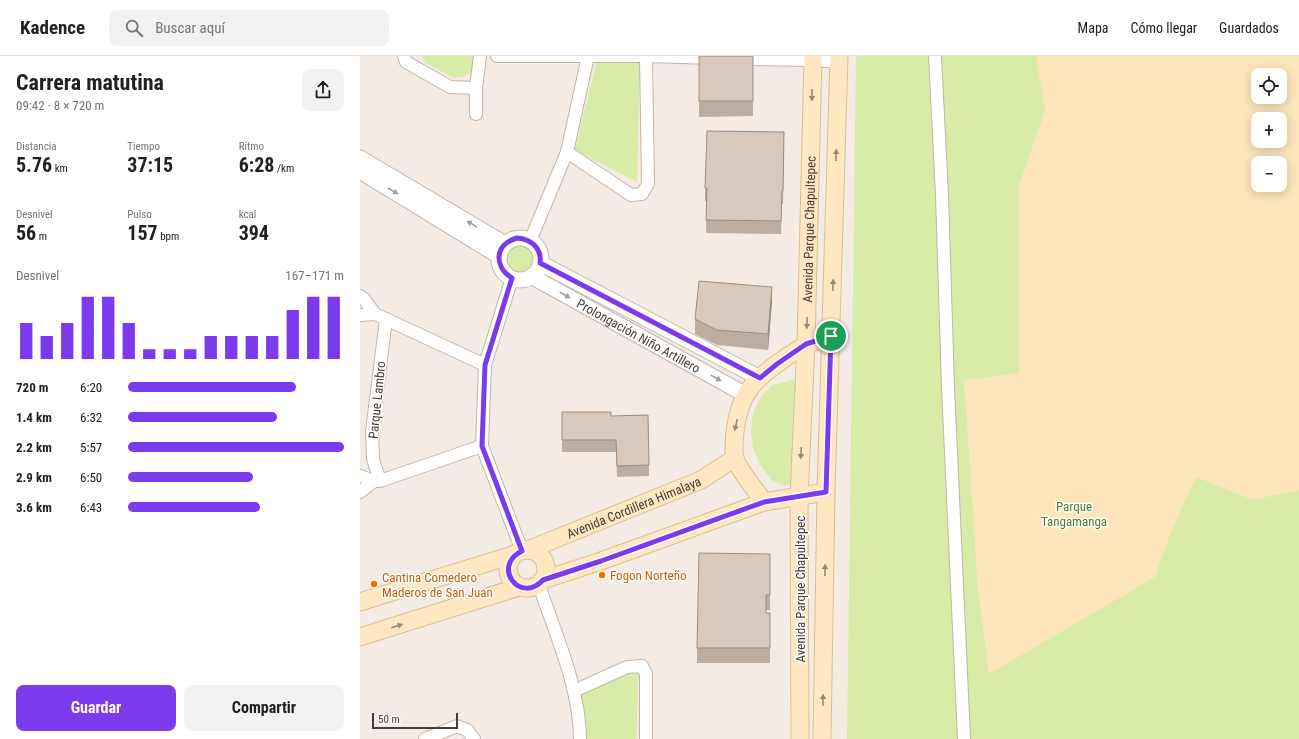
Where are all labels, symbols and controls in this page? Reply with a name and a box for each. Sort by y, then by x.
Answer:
search box [109,10,389,46]
text: Kadence [20,16,85,39]
icon: search [123,17,145,39]
text: Buscar aquí [155,19,225,37]
text: Mapa [1078,20,1109,36]
text: Cómo llegar [1131,20,1197,36]
text: Guardados [1219,20,1279,36]
map controls [1251,68,1287,192]
button: locate [1251,68,1287,104]
button: share [302,69,344,111]
text: Carrera matutina [16,70,164,95]
one-way arrow [809,89,815,102]
text: 09:42 · 8 × 720 m [16,98,104,113]
button: + [1251,112,1287,148]
text: Distancia [16,140,57,153]
text: Tiempo [127,140,160,153]
text: Ritmo [239,140,264,153]
one-way arrow [833,149,840,161]
text: 5.76 [16,153,52,177]
text: 37:15 [127,153,173,177]
text: 6:28 [239,153,274,177]
street label: Avenida Parque Chapultepec [800,156,818,303]
button: − [1251,156,1287,192]
text: km [52,162,68,175]
text: /km [274,162,294,175]
one-way arrow [388,187,398,195]
text: Desnivel [16,208,53,221]
text: Pulso [127,208,152,221]
text: kcal [239,208,256,221]
one-way arrow [466,220,478,227]
text: 56 [16,221,36,245]
text: 157 [127,221,158,245]
text: 394 [239,221,269,245]
text: m [36,230,47,243]
text: bpm [158,230,179,243]
text: Desnivel [16,268,59,283]
text: 167–171 m [285,268,344,283]
one-way arrow [829,279,836,291]
one-way arrow [559,291,571,298]
street label: Prolongación Niño Artillero [574,295,703,376]
one-way arrow [804,317,810,330]
pin [814,319,848,353]
icon: arrive [820,325,842,347]
street label: Parque Lambro [365,360,389,440]
one-way arrow [710,375,721,382]
text: 720 m [16,380,48,395]
text: 6:20 [80,380,102,395]
text: 1.4 km [16,410,52,425]
text: 6:32 [80,410,102,425]
one-way arrow [733,418,739,431]
text: 2.2 km [16,440,52,455]
text: 5:57 [80,440,102,455]
one-way arrow [798,447,804,460]
text: 2.9 km [16,470,52,485]
text: 6:50 [80,470,102,485]
street label: Avenida Cordillera Himalaya [564,473,703,541]
park label: Parque Tangamanga [1041,499,1107,529]
text: 3.6 km [16,500,52,515]
text: 6:43 [80,500,102,515]
street label: Avenida Parque Chapultepec [793,516,808,662]
one-way arrow [822,563,828,576]
place label: Fogon Norteño [610,568,686,583]
place label: Cantina Comedero Maderos de San Juan [382,570,493,600]
marker: Fogon Norteño [597,570,607,580]
marker: Cantina Comedero Maderos de San Juan [369,579,379,589]
one-way arrow [392,623,404,629]
button: Guardar [16,685,176,731]
button: Compartir [184,685,344,731]
one-way arrow [820,693,826,706]
scale bar [372,711,458,730]
text: 50 m [378,713,400,726]

